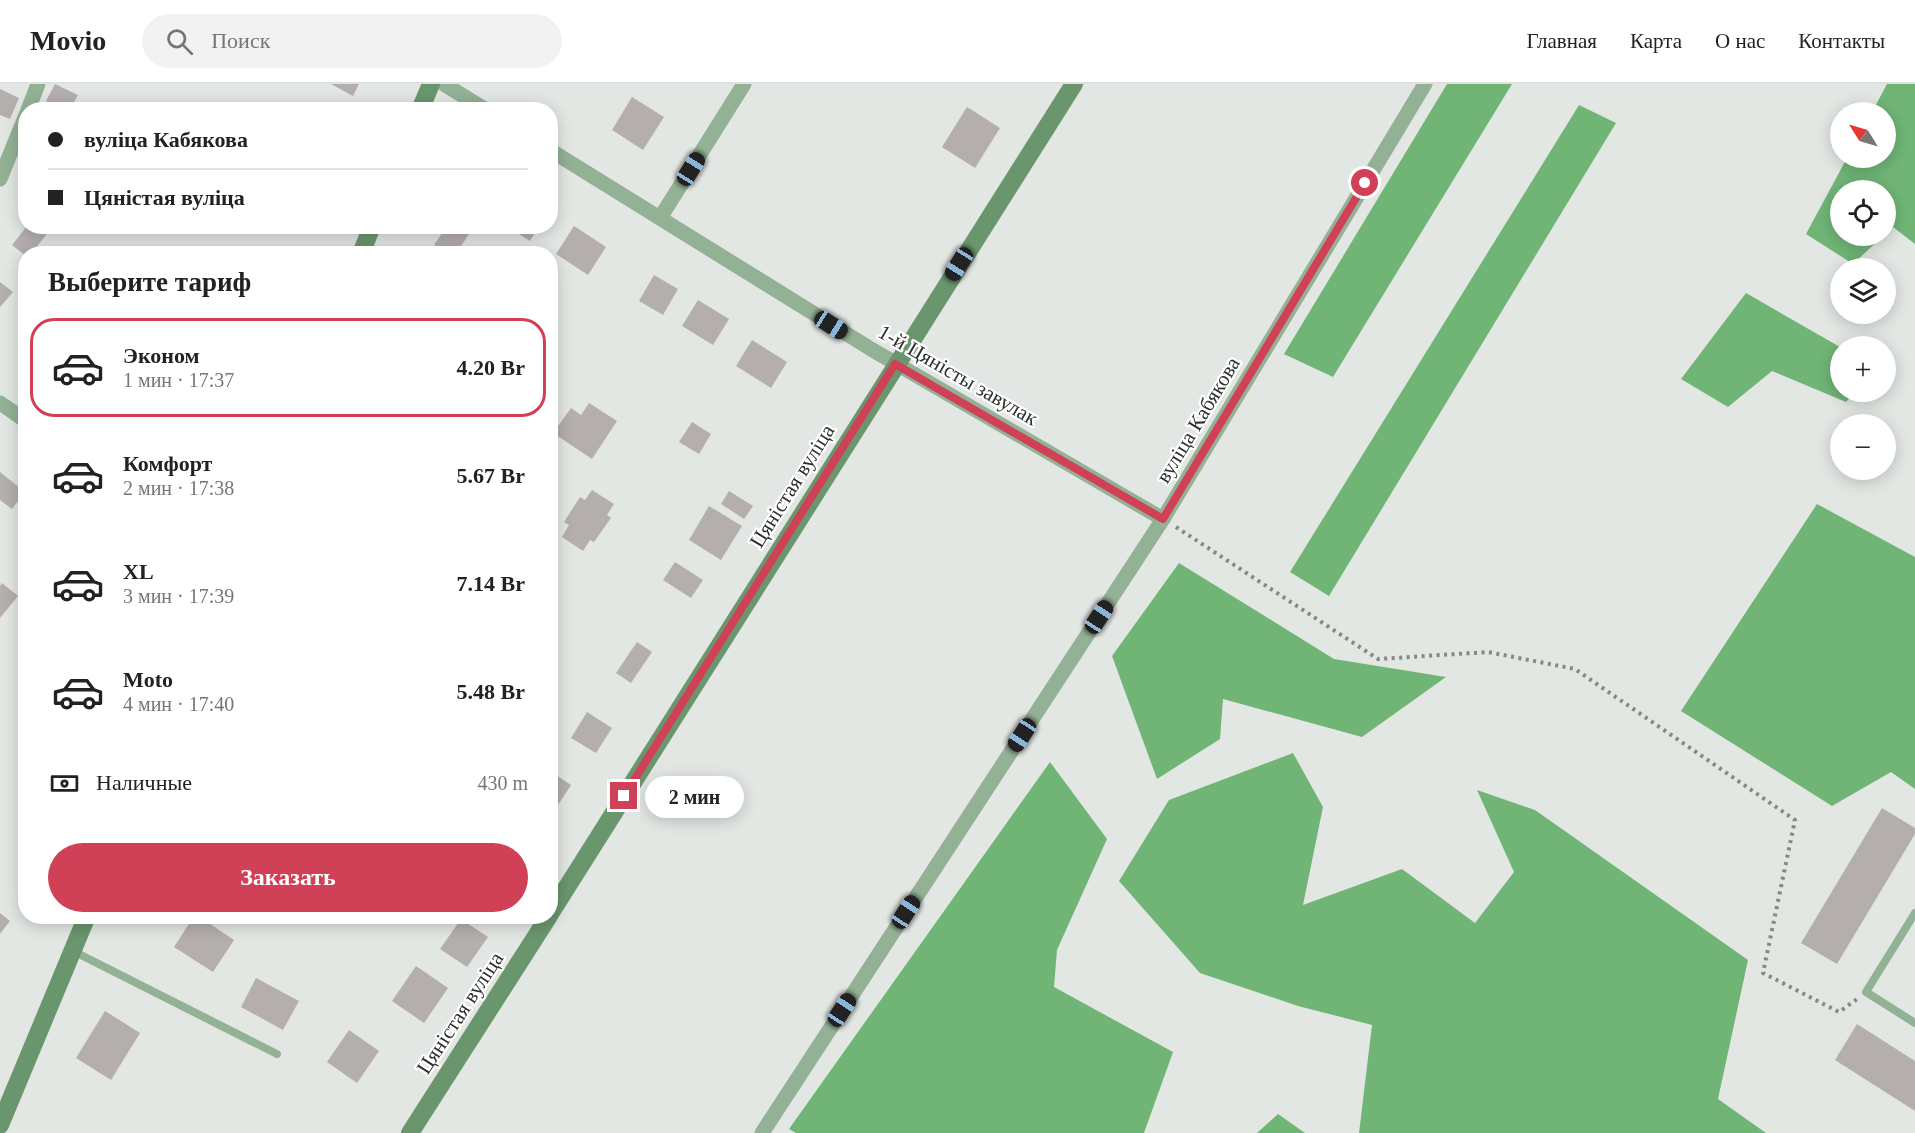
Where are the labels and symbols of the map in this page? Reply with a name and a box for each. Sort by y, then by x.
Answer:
north arrow [1830,102,1896,168]
car [674,149,708,189]
route start [1351,169,1378,196]
car [942,244,976,284]
car [811,308,851,342]
street label: 1-й Цяністы завулак [874,320,1043,431]
street label: вуліца Кабякова [1151,352,1245,487]
street label: Цяністая вуліца [745,419,840,552]
car [1082,597,1116,637]
car [1005,715,1039,755]
callout: 2 мин [645,775,744,817]
route end [610,782,637,809]
car [889,892,923,932]
street label: Цяністая вуліца [412,947,509,1078]
car [825,990,859,1030]

